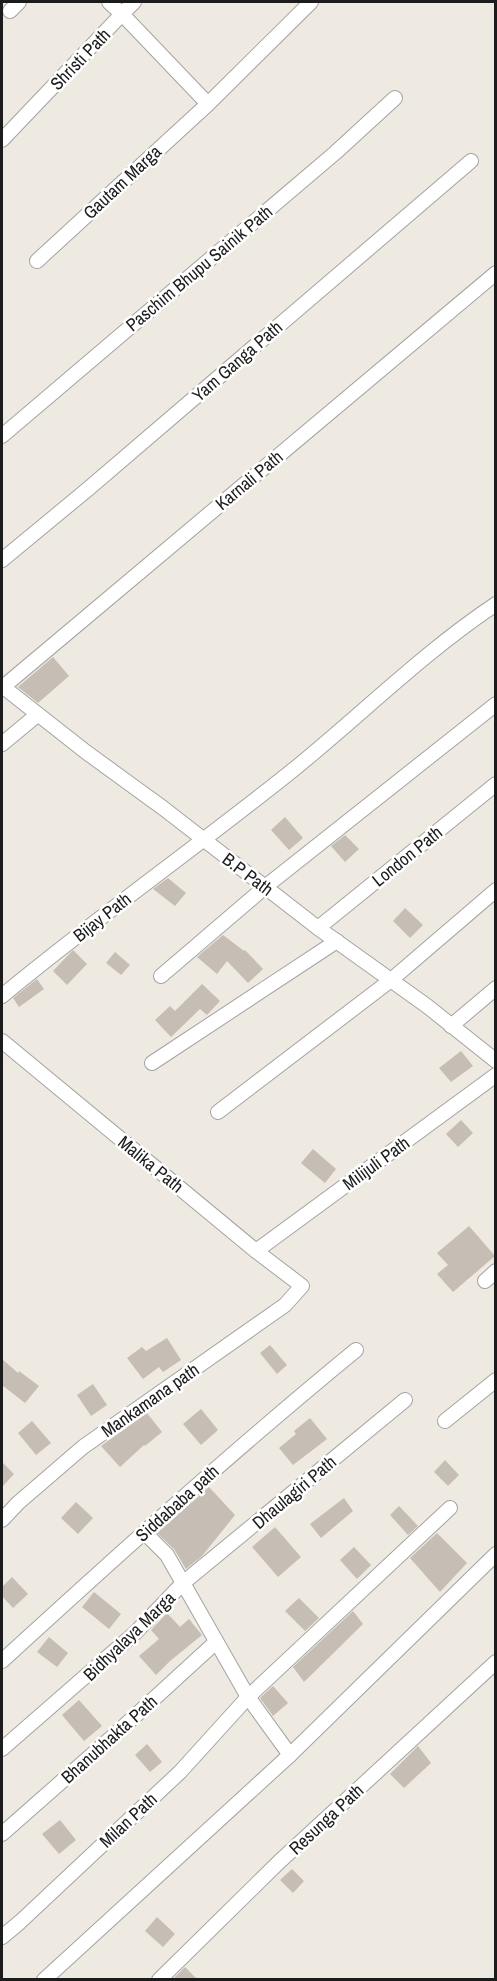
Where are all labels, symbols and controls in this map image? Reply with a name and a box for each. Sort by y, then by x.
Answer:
street label: Shristi Path [44,23,116,95]
street label: Gautam Marga [77,139,167,225]
street label: Paschim Bhupu Sainik Path [120,199,278,337]
street label: Yam Ganga Path [186,315,288,407]
street label: Karnali Path [210,444,288,516]
street label: London Path [367,820,447,892]
street label: B.P Path [217,847,279,901]
street label: Bijay Path [68,886,136,948]
street label: Malika Path [113,1130,189,1198]
street label: Milijuli Path [337,1130,415,1196]
street label: Mankamana path [96,1357,204,1443]
street label: Dhaulagiri Path [247,1449,341,1535]
street label: Siddababa path [130,1459,224,1547]
street label: Bidhyalaya Marga [78,1586,180,1686]
street label: Bhanubhakta Path [56,1689,162,1789]
street label: Resunga Path [283,1778,369,1860]
street label: Milan Path [94,1787,162,1853]

